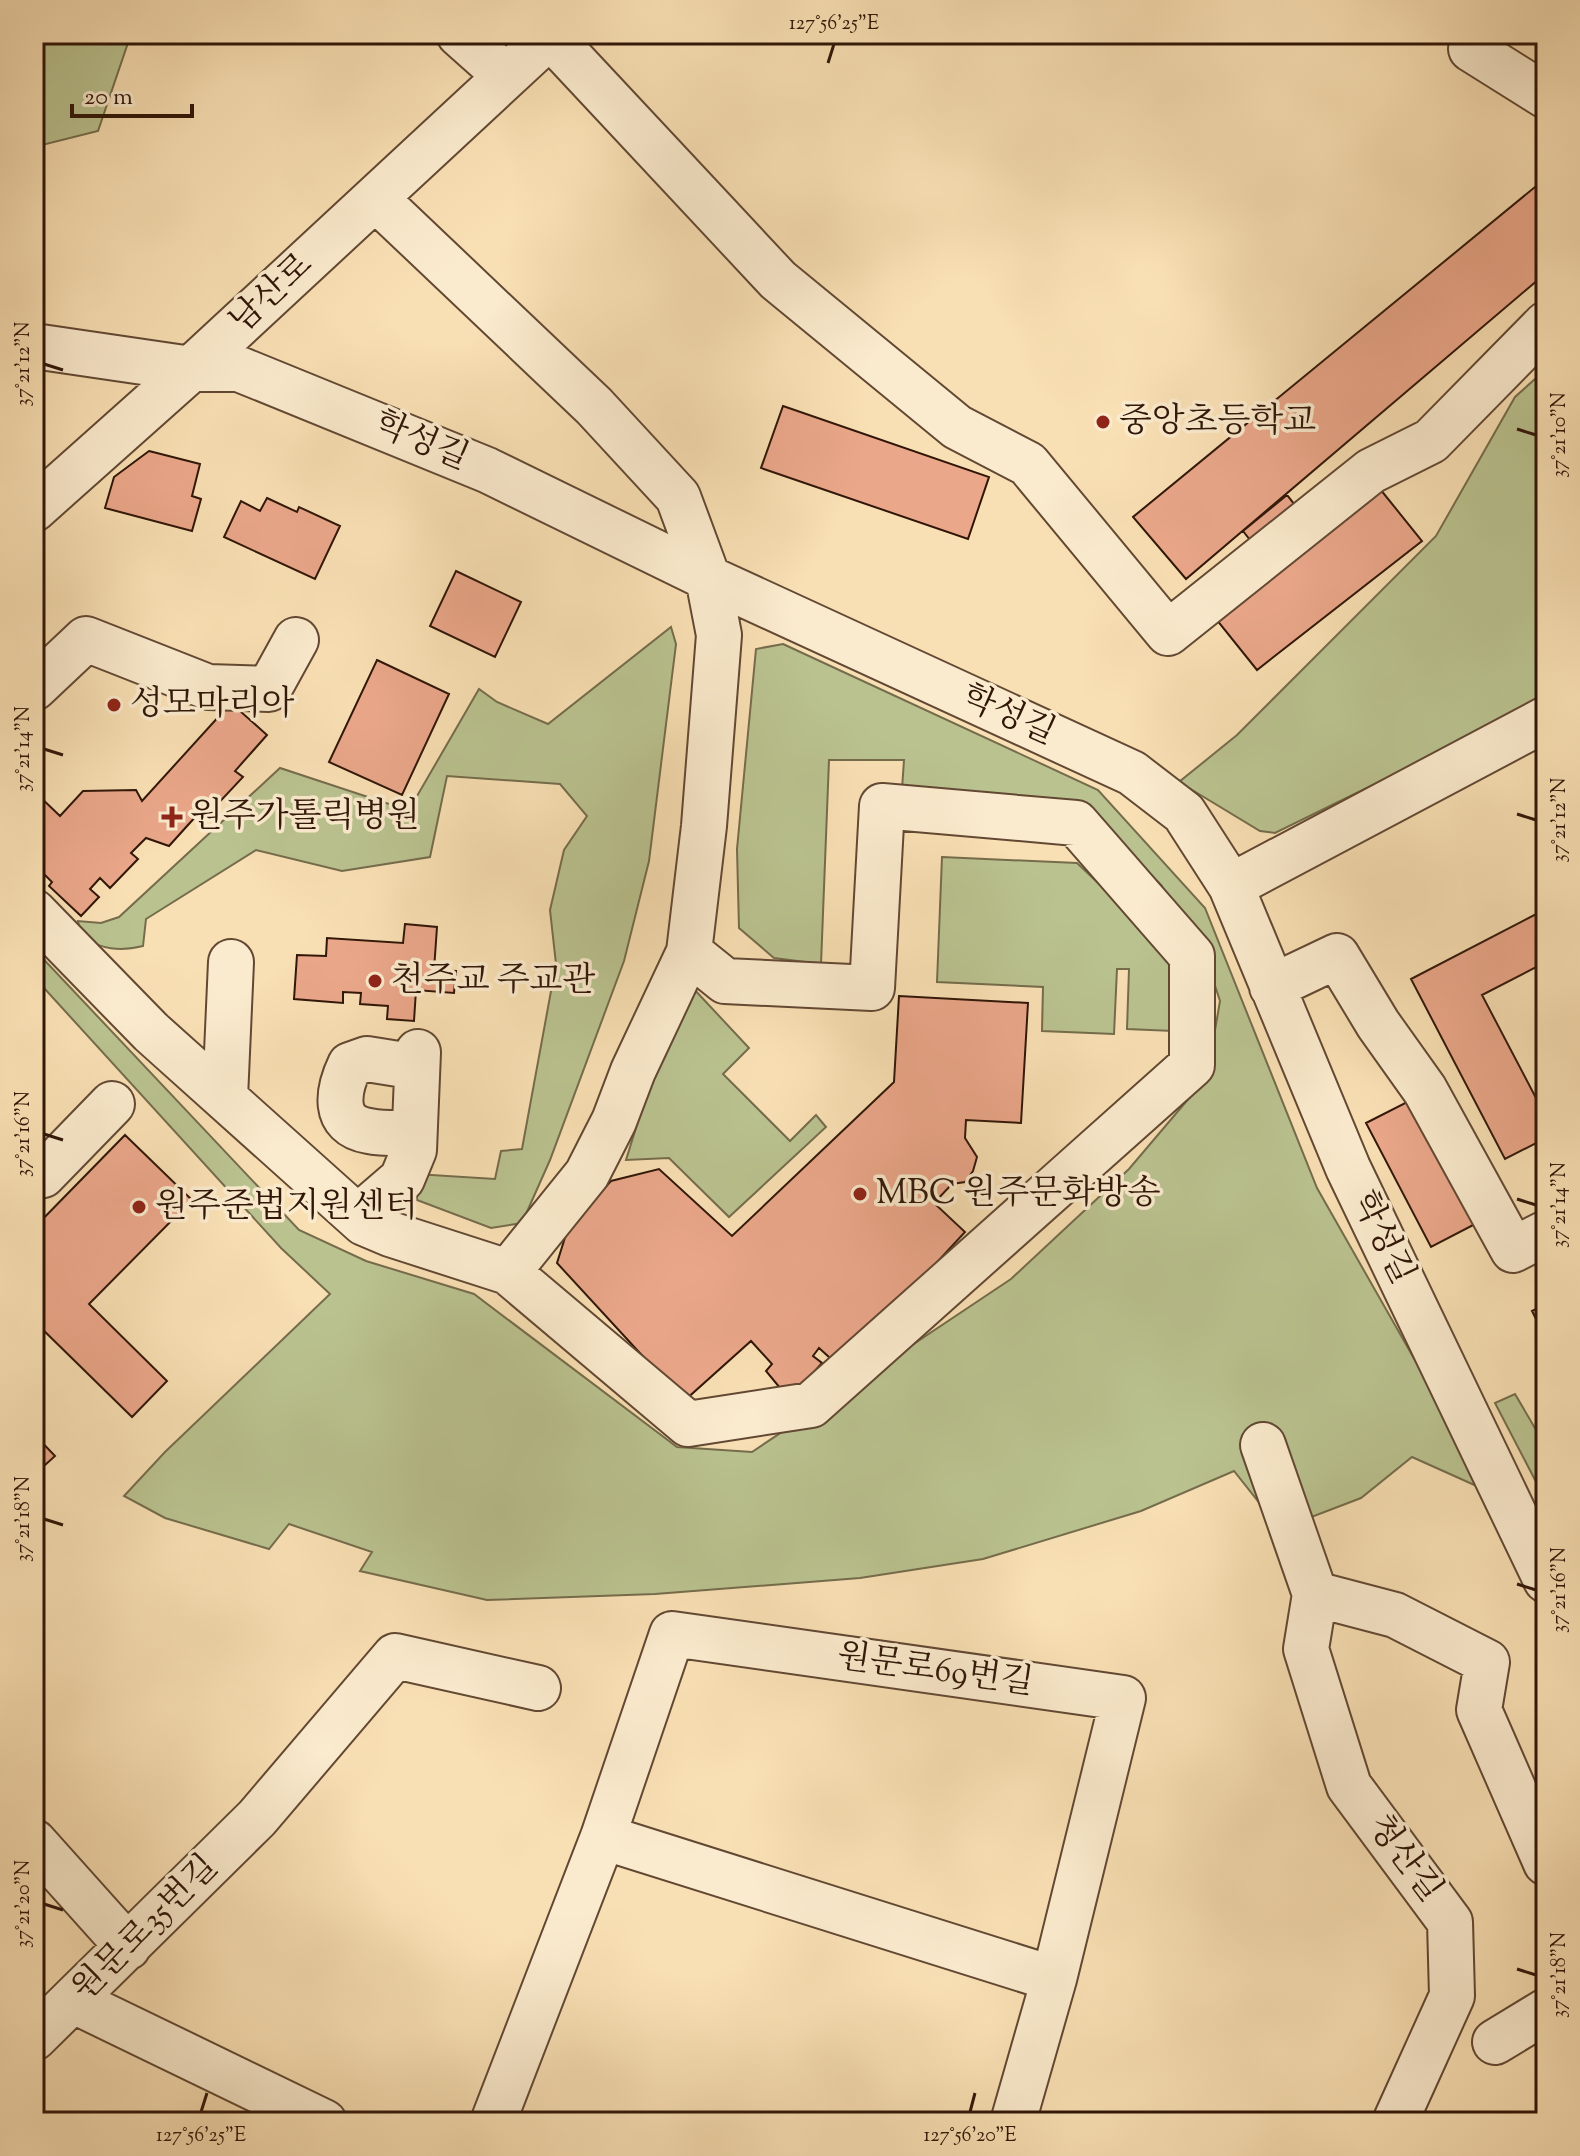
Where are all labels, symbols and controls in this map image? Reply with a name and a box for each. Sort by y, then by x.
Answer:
text: 127°56'25"E [789,10,879,39]
scale bar [72,68,192,118]
text: 20 m [84,81,133,115]
street label: 남산로 [219,242,325,346]
text: 37°21'12"N [10,322,39,406]
text: 37°21'10"N [1546,392,1575,478]
place label: 중앙초등학교 [1119,398,1316,447]
street label: 학성길 [366,400,476,484]
marker: 중앙초등학교 [1094,413,1112,431]
street label: 학성길 [953,674,1063,758]
place label: 성모마리아 [130,681,294,730]
marker: 성모마리아 [105,696,123,714]
text: 37°21'14"N [10,706,39,792]
text: 37°21'12"N [1546,778,1575,862]
place label: 원주가톨릭병원 [190,793,420,842]
marker: 원주가톨릭병원 [161,806,183,828]
place label: 천주교 주교관 [391,957,595,1006]
marker: 천주교 주교관 [366,972,384,990]
text: 37°21'16"N [10,1091,39,1177]
text: 37°21'14"N [1546,1162,1575,1248]
place label: MBC 원주문화방송 [876,1170,1161,1219]
place label: 원주준법지원센터 [155,1183,418,1232]
street label: 학성길 [1338,1183,1426,1293]
marker: MBC 원주문화방송 [851,1185,869,1203]
marker: 원주준법지원센터 [130,1198,148,1216]
text: 37°21'18"N [10,1476,39,1562]
text: 37°21'16"N [1546,1547,1575,1633]
street label: 원문로69번길 [834,1633,1036,1709]
street label: 청산길 [1355,1805,1453,1913]
street label: 원문로35번길 [62,1845,230,2013]
text: 37°21'20"N [10,1860,39,1948]
text: 37°21'18"N [1546,1932,1575,2018]
text: 127°56'25"E [156,2122,246,2151]
text: 127°56'20"E [923,2122,1017,2151]

